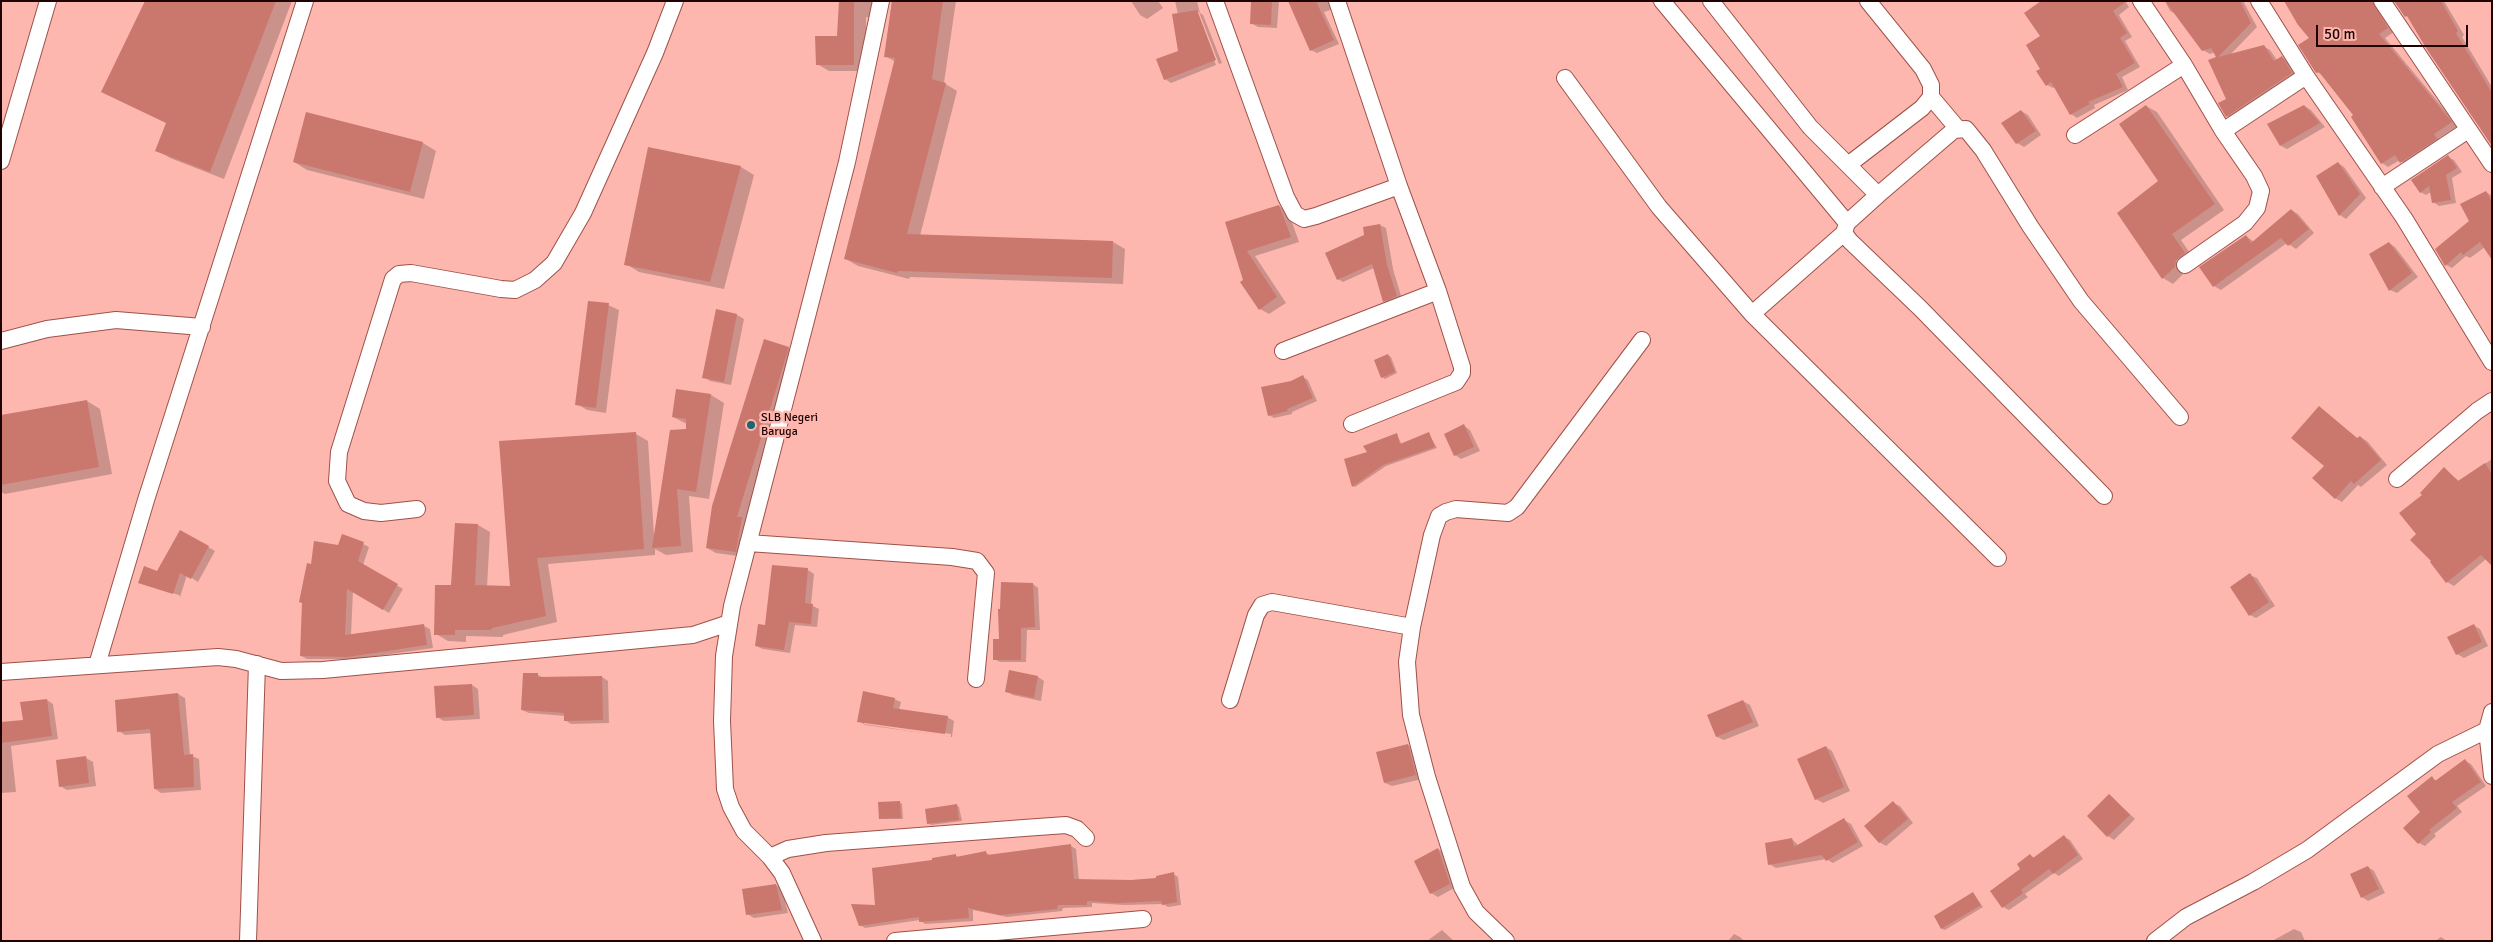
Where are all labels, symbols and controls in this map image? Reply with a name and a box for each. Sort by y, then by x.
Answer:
scale bar [2318,15,2470,47]
text: 50 m [2324,25,2355,43]
place label: SLB Negeri Baruga [761,411,818,439]
marker: SLB Negeri Baruga [745,419,757,431]

